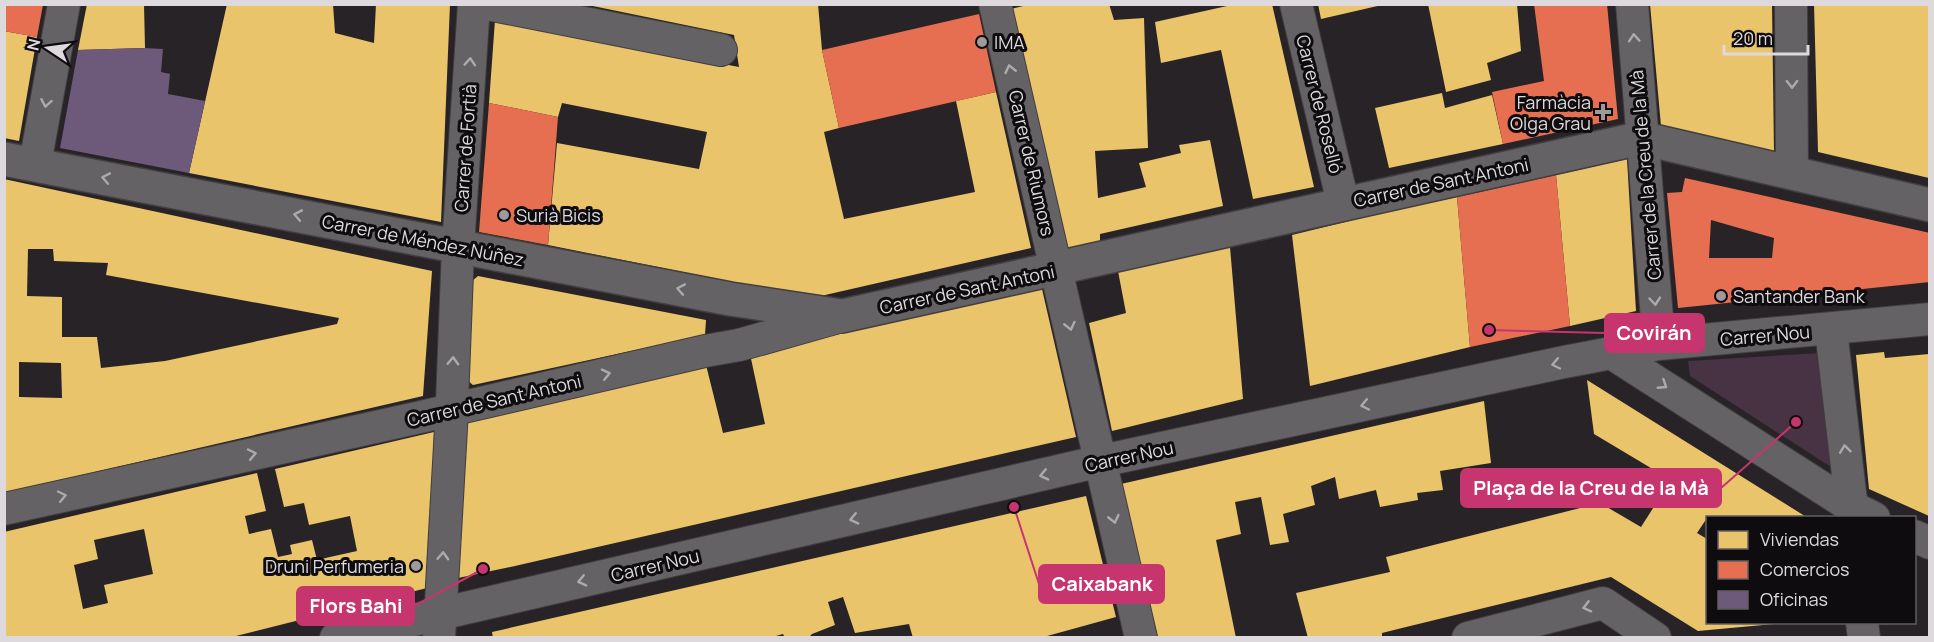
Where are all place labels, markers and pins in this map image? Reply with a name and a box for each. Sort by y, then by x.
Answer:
place label: IMA [994,30,1025,54]
marker: IMA [975,35,989,49]
place label: Farmàcia Olga Grau [1510,90,1591,135]
marker: Farmàcia Olga Grau [1596,105,1610,119]
place label: Surià Bicis [516,203,601,227]
marker: Surià Bicis [497,208,511,222]
place label: Santander Bank [1733,284,1866,308]
marker: Santander Bank [1714,289,1728,303]
callout: Covirán [1605,314,1704,352]
callout: Plaça de la Creu de la Mà [1461,469,1721,507]
place label: Druni Perfumeria [265,554,404,578]
marker: Druni Perfumeria [409,559,423,573]
callout: Caixabank [1039,565,1164,603]
callout: Flors Bahi [297,587,414,625]

